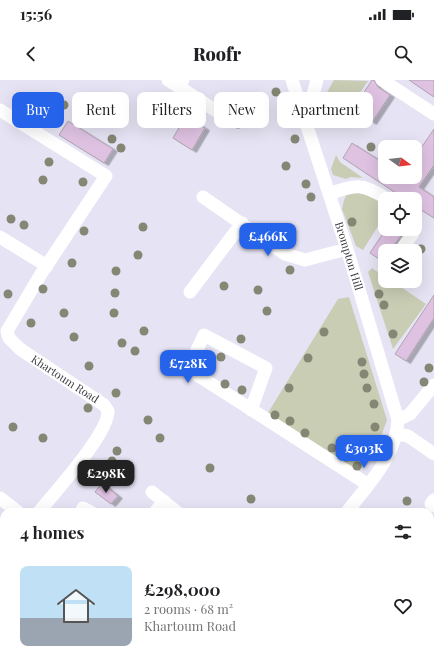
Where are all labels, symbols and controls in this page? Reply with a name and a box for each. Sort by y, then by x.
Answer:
text: 15:56 [20,4,52,24]
text: Roofr [193,42,241,66]
icon: back [20,43,42,65]
icon: search [392,43,414,65]
chip: Buy [12,92,64,128]
chip: Rent [72,92,129,128]
chip: Filters [137,92,206,128]
chip: New [214,92,269,128]
chip: Apartment [277,92,373,128]
north arrow [378,140,422,184]
map controls [378,140,422,288]
button: locate [378,192,422,236]
street label: Brompton Hill [332,220,367,292]
pin: £466K [240,223,296,257]
text: £466K [248,227,288,244]
button: layers [378,244,422,288]
pin: £728K [160,350,216,384]
street label: Khartoum Road [29,351,103,406]
text: £728K [169,354,207,371]
pin: £303K [336,435,392,469]
text: £303K [345,439,383,456]
pin: £298K [78,460,134,494]
text: £298K [86,464,126,481]
text: 4 homes [20,521,84,543]
icon: filters [392,521,414,543]
text: £298,000 [144,578,221,600]
icon: home [52,582,100,630]
icon: heart [392,595,414,617]
text: 2 rooms · 68 m² [144,600,233,617]
text: Khartoum Road [144,617,236,634]

